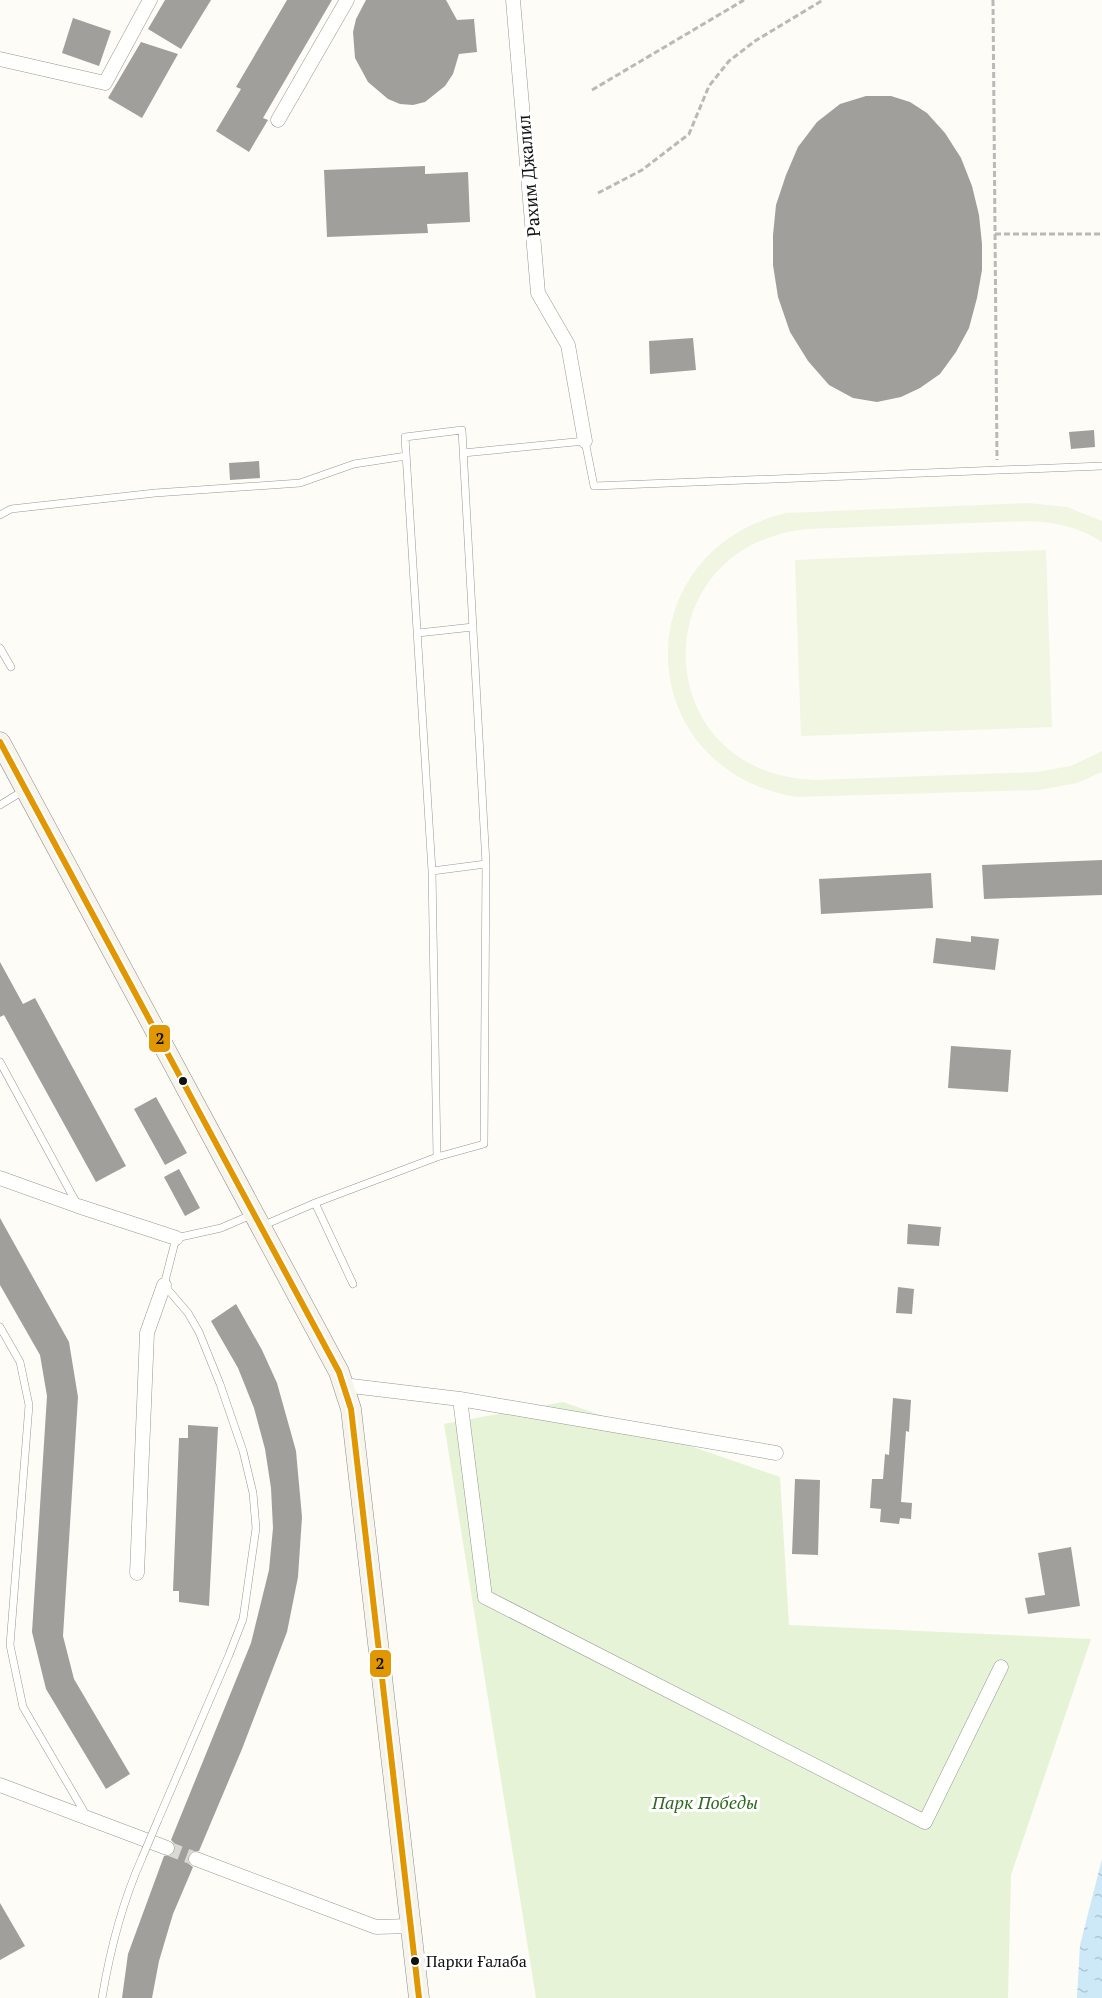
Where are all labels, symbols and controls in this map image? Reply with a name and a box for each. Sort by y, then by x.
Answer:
street label: Рахим Джалил [511,114,545,238]
line badge: 2 [148,1024,171,1053]
text: 2 [155,1027,165,1049]
unlabelled marker [177,1075,189,1087]
line badge: 2 [369,1649,392,1678]
text: 2 [375,1652,385,1674]
park label: Парк Победы [651,1790,758,1814]
place label: Парки Ғалаба [426,1950,527,1972]
marker: Парки Ғалаба [409,1955,421,1967]

